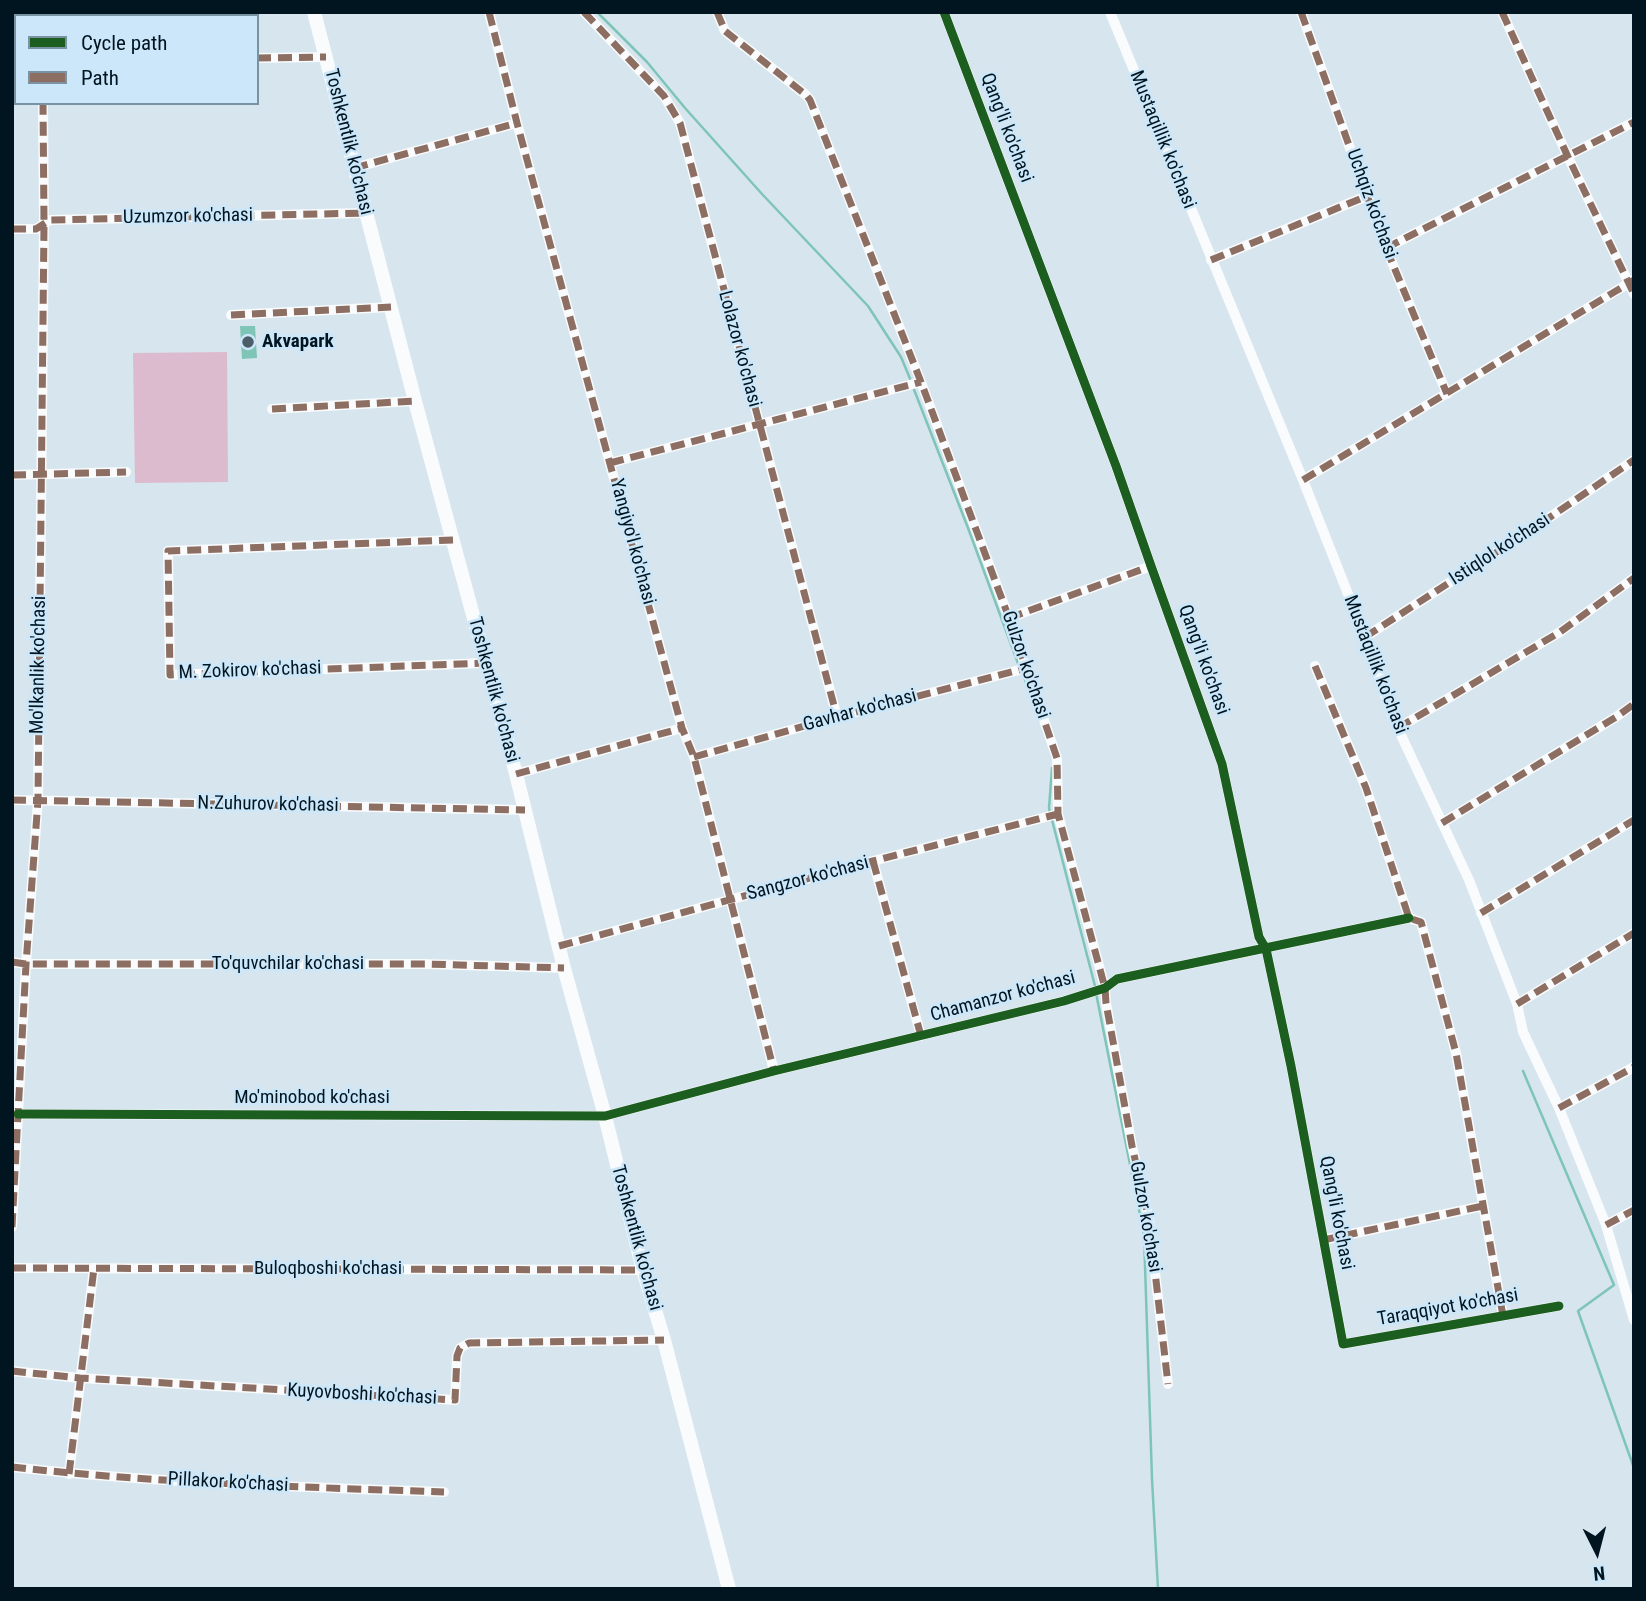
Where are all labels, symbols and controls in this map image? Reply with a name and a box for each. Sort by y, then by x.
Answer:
legend [14,14,259,105]
text: Cycle path [81,31,167,55]
text: Path [81,66,119,90]
street label: Toshkentlik ko'chasi [319,67,377,217]
street label: Mustaqillik ko'chasi [1124,68,1200,212]
street label: Qang'li ko'chasi [975,70,1037,186]
street label: Uchqiz ko'chasi [1341,146,1401,262]
street label: Uzumzor ko'chasi [123,204,253,230]
street label: Lolazor ko'chasi [713,288,765,410]
place label: Akvapark [262,331,334,353]
marker: Akvapark [240,334,256,350]
street label: Yangiyo'l ko'chasi [604,477,660,607]
street label: Istiqlol ko'chasi [1445,509,1555,591]
street label: Mustaqillik ko'chasi [1338,593,1412,737]
street label: Mo'lkanlik ko'chasi [26,596,52,734]
street label: Qang'li ko'chasi [1173,602,1233,718]
street label: Gulzor ko'chasi [996,608,1054,722]
street label: Toshkentlik ko'chasi [463,615,523,765]
street label: M. Zokirov ko'chasi [178,657,322,685]
street label: Gavhar ko'chasi [801,685,919,737]
street label: N.Zuhurov ko'chasi [197,792,339,818]
street label: Sangzor ko'chasi [745,852,871,906]
street label: To'quvchilar ko'chasi [212,953,364,975]
street label: Chamanzor ko'chasi [928,967,1078,1027]
street label: Mo'minobod ko'chasi [234,1087,390,1109]
street label: Qang'li ko'chasi [1314,1154,1358,1272]
street label: Gulzor ko'chasi [1124,1160,1166,1274]
street label: Toshkentlik ko'chasi [606,1163,666,1313]
street label: Buloqboshi ko'chasi [254,1258,402,1280]
street label: Taraqqiyot ko'chasi [1376,1284,1520,1332]
street label: Kuyovboshi ko'chasi [287,1380,437,1410]
street label: Pillakor ko'chasi [167,1468,289,1498]
north arrow [1562,1517,1632,1587]
text: N [1592,1561,1606,1585]

